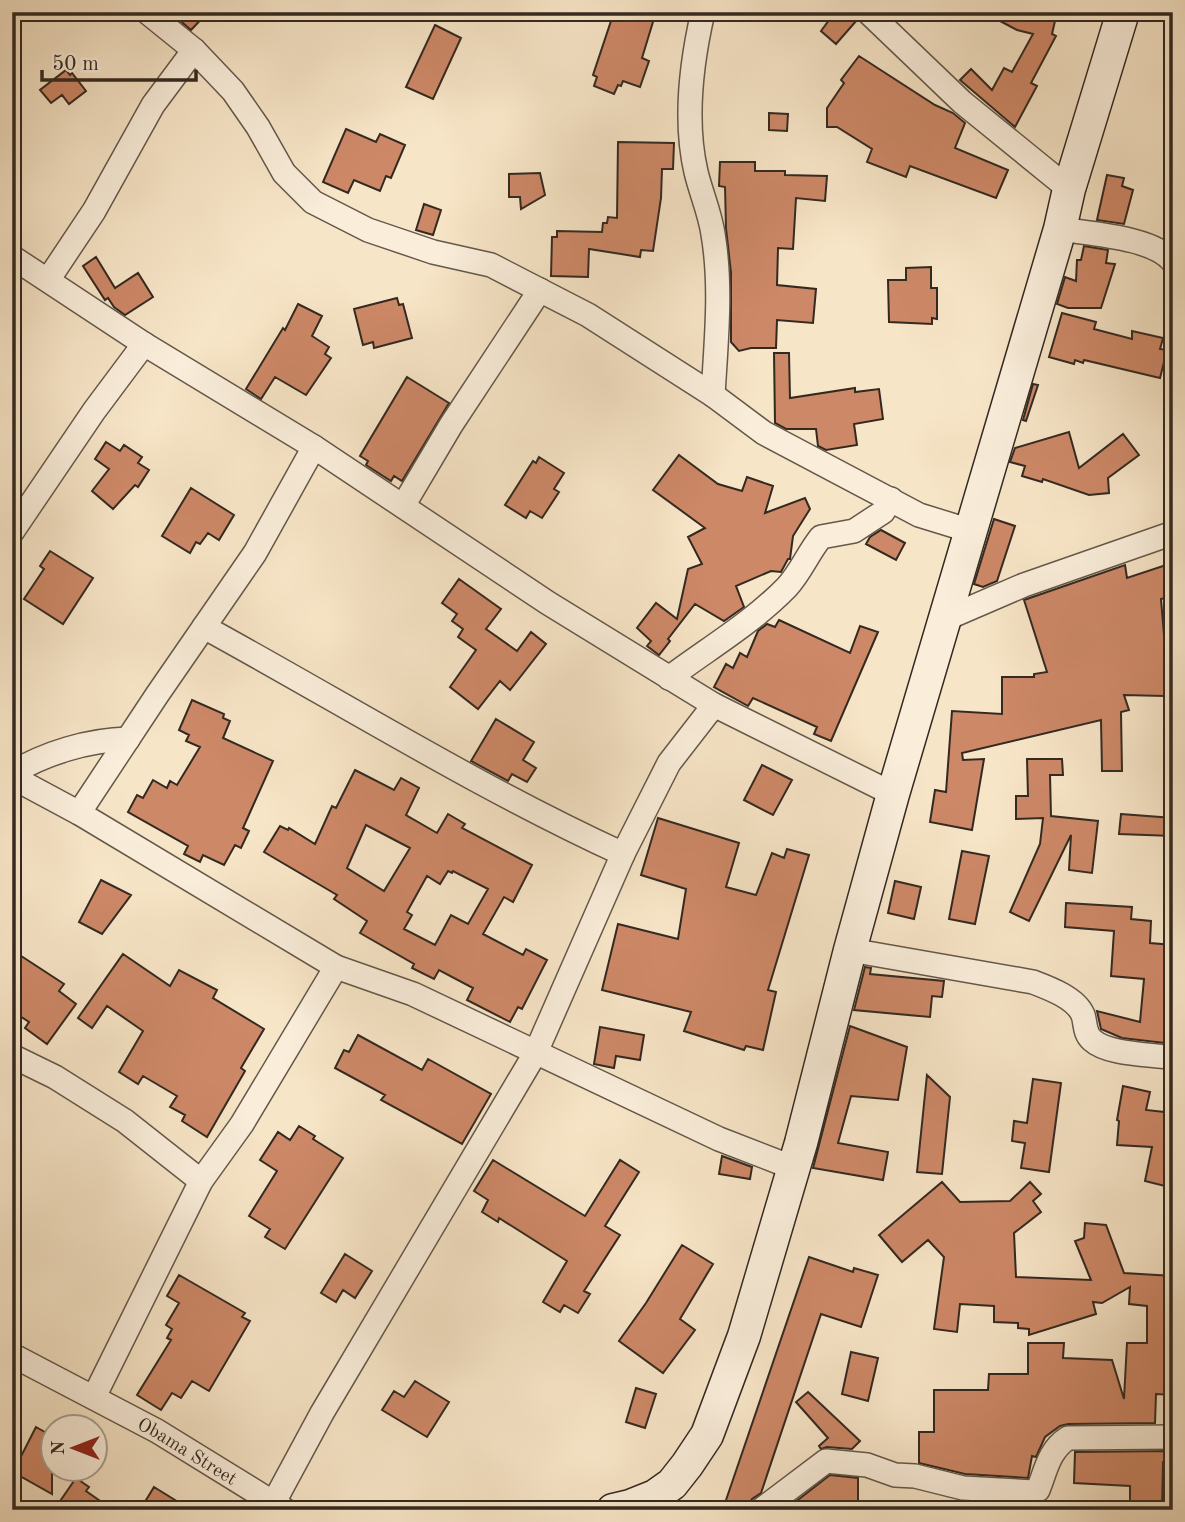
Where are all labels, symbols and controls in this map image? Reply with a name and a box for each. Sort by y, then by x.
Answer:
scale bar [42,38,196,82]
text: 50 m [52,54,99,75]
north arrow [38,1414,108,1484]
street label: Obama Street [134,1416,239,1490]
text: N [50,1440,69,1455]

